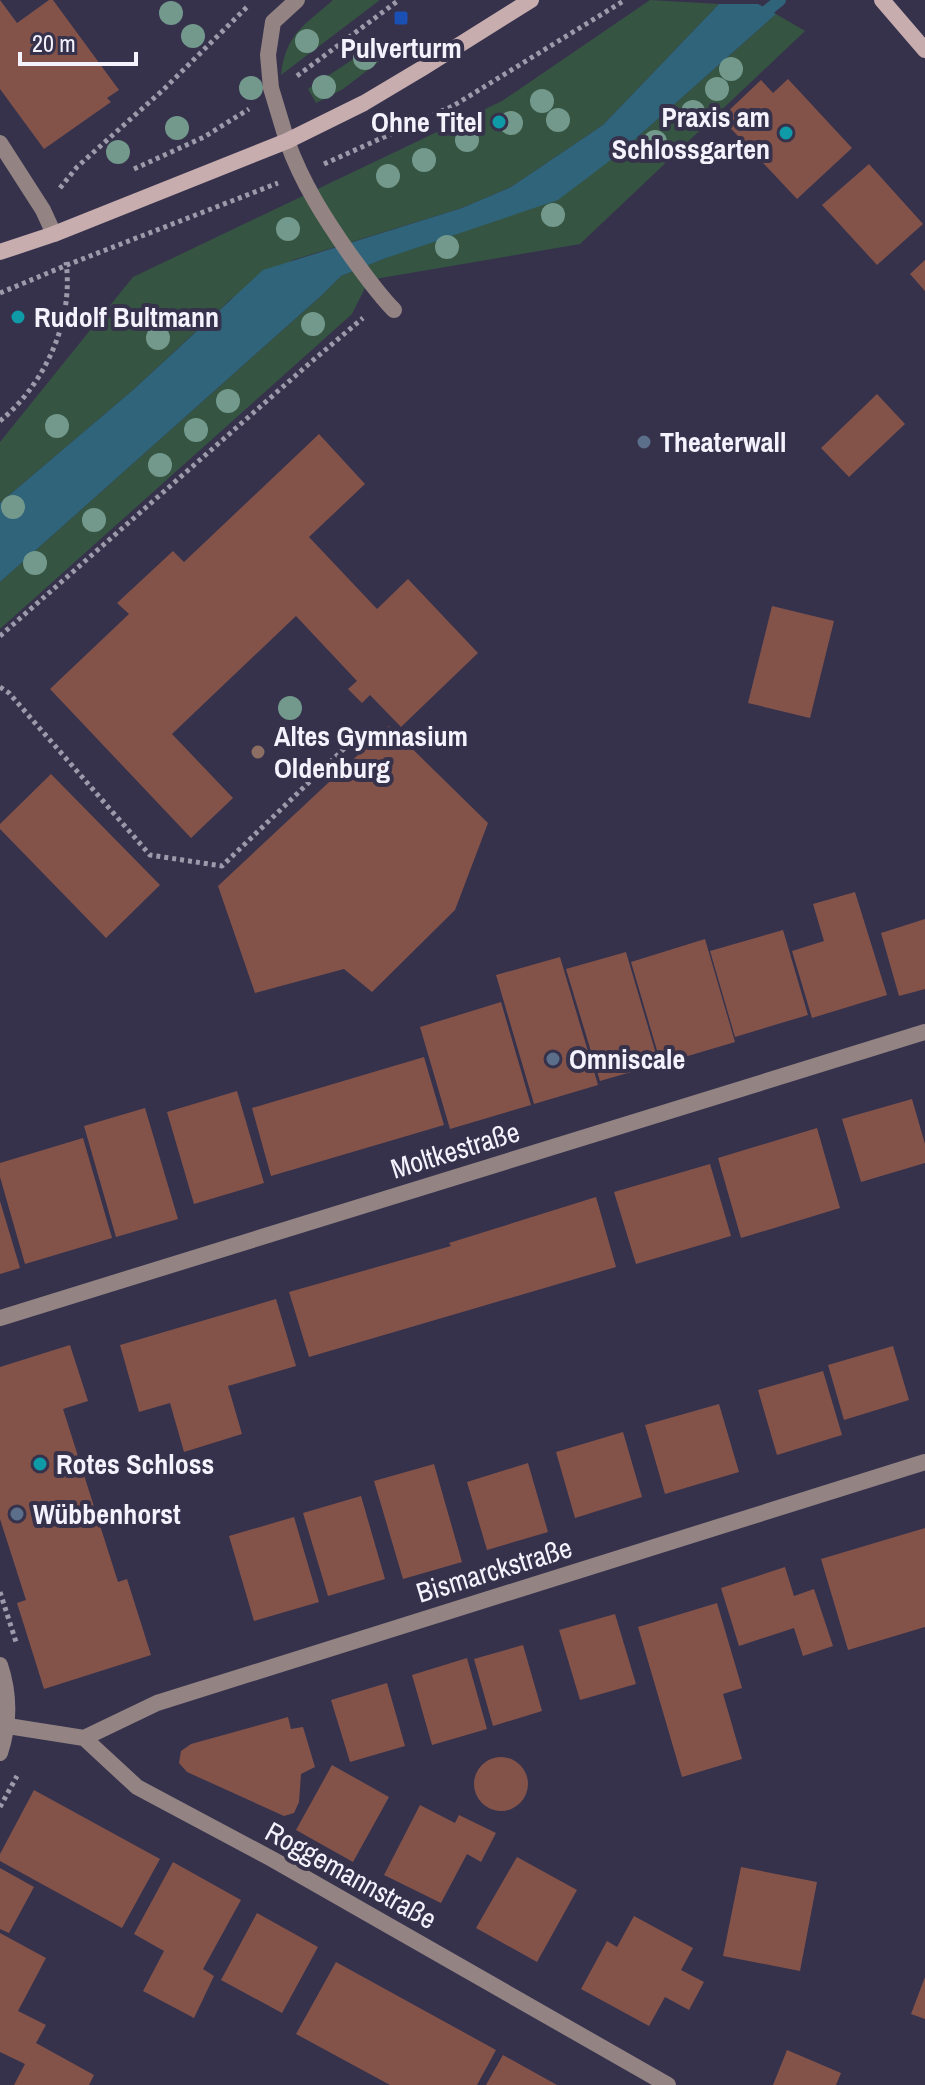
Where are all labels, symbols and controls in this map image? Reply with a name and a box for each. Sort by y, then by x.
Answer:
marker: Pulverturm [392,9,410,27]
scale bar [20,16,136,66]
text: 20 m [32,27,76,59]
place label: Pulverturm [340,29,462,67]
place label: Praxis am Schlossgarten [612,98,770,168]
place label: Ohne Titel [371,103,483,141]
marker: Ohne Titel [490,113,508,131]
marker: Praxis am Schlossgarten [777,124,795,142]
place label: Rudolf Bultmann [34,298,219,336]
marker: Rudolf Bultmann [9,308,27,326]
place label: Theaterwall [660,423,786,461]
marker: Theaterwall [635,433,653,451]
place label: Altes Gymnasium Oldenburg [274,717,468,787]
marker: Altes Gymnasium Oldenburg [249,743,267,761]
place label: Omniscale [569,1040,685,1078]
marker: Omniscale [544,1050,562,1068]
street label: Moltkestraße [386,1112,524,1188]
place label: Rotes Schloss [56,1445,214,1483]
marker: Rotes Schloss [31,1455,49,1473]
place label: Wübbenhorst [33,1495,181,1533]
marker: Wübbenhorst [8,1505,26,1523]
street label: Bismarckstraße [412,1528,576,1612]
street label: Roggemannstraße [259,1812,443,1938]

